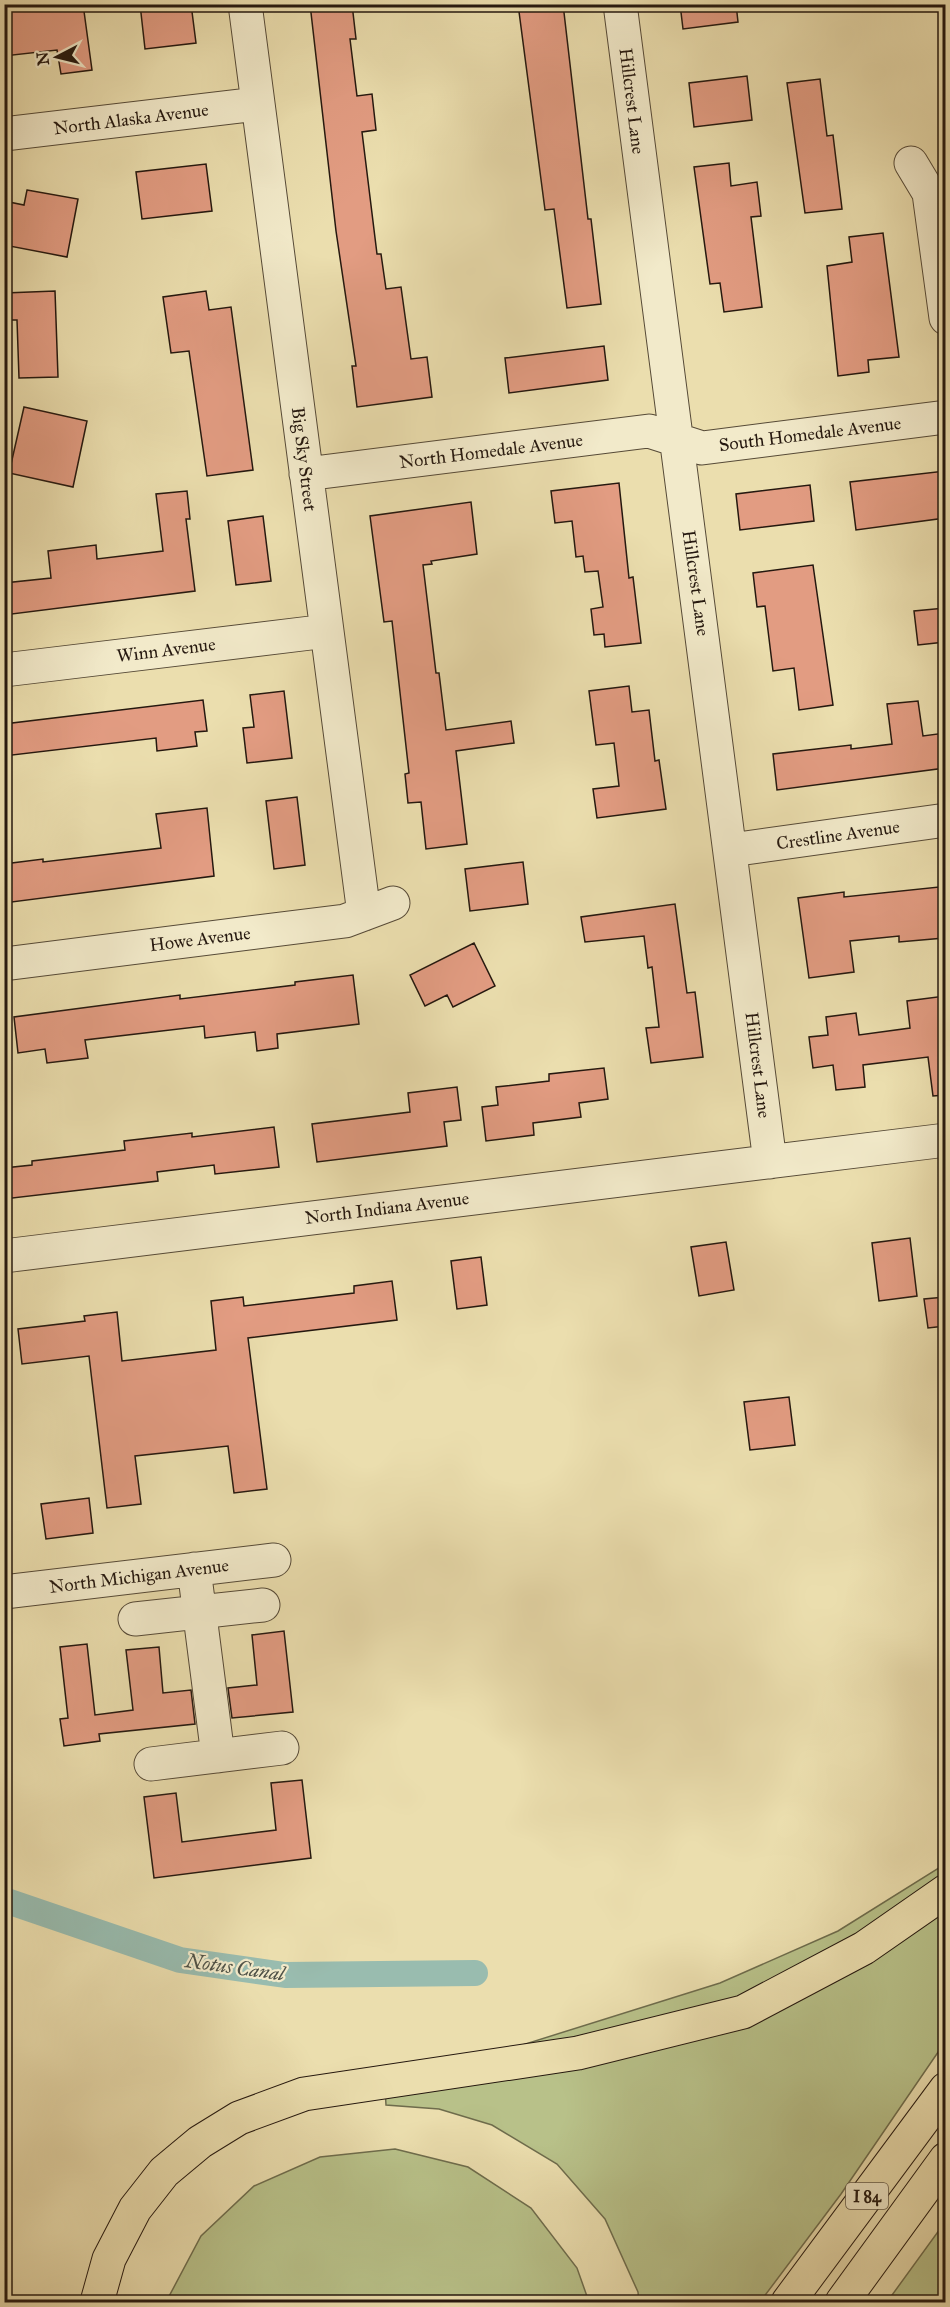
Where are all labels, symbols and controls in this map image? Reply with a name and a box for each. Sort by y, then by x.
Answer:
north arrow [27,27,87,87]
street label: Hillcrest Lane [615,47,649,155]
text: N [32,50,53,67]
street label: North Alaska Avenue [52,99,210,139]
street label: Big Sky Street [286,406,321,513]
street label: South Homedale Avenue [718,412,902,456]
street label: North Homedale Avenue [398,429,584,473]
street label: Hillcrest Lane [678,529,714,637]
street label: Winn Avenue [115,633,217,667]
street label: Crestline Avenue [775,815,901,855]
street label: Howe Avenue [148,922,252,956]
street label: Hillcrest Lane [741,1011,775,1119]
street label: North Indiana Avenue [304,1187,470,1229]
street label: North Michigan Avenue [48,1554,230,1599]
water label: Notus Canal [183,1948,288,1986]
road number: I 84 [846,2183,888,2209]

